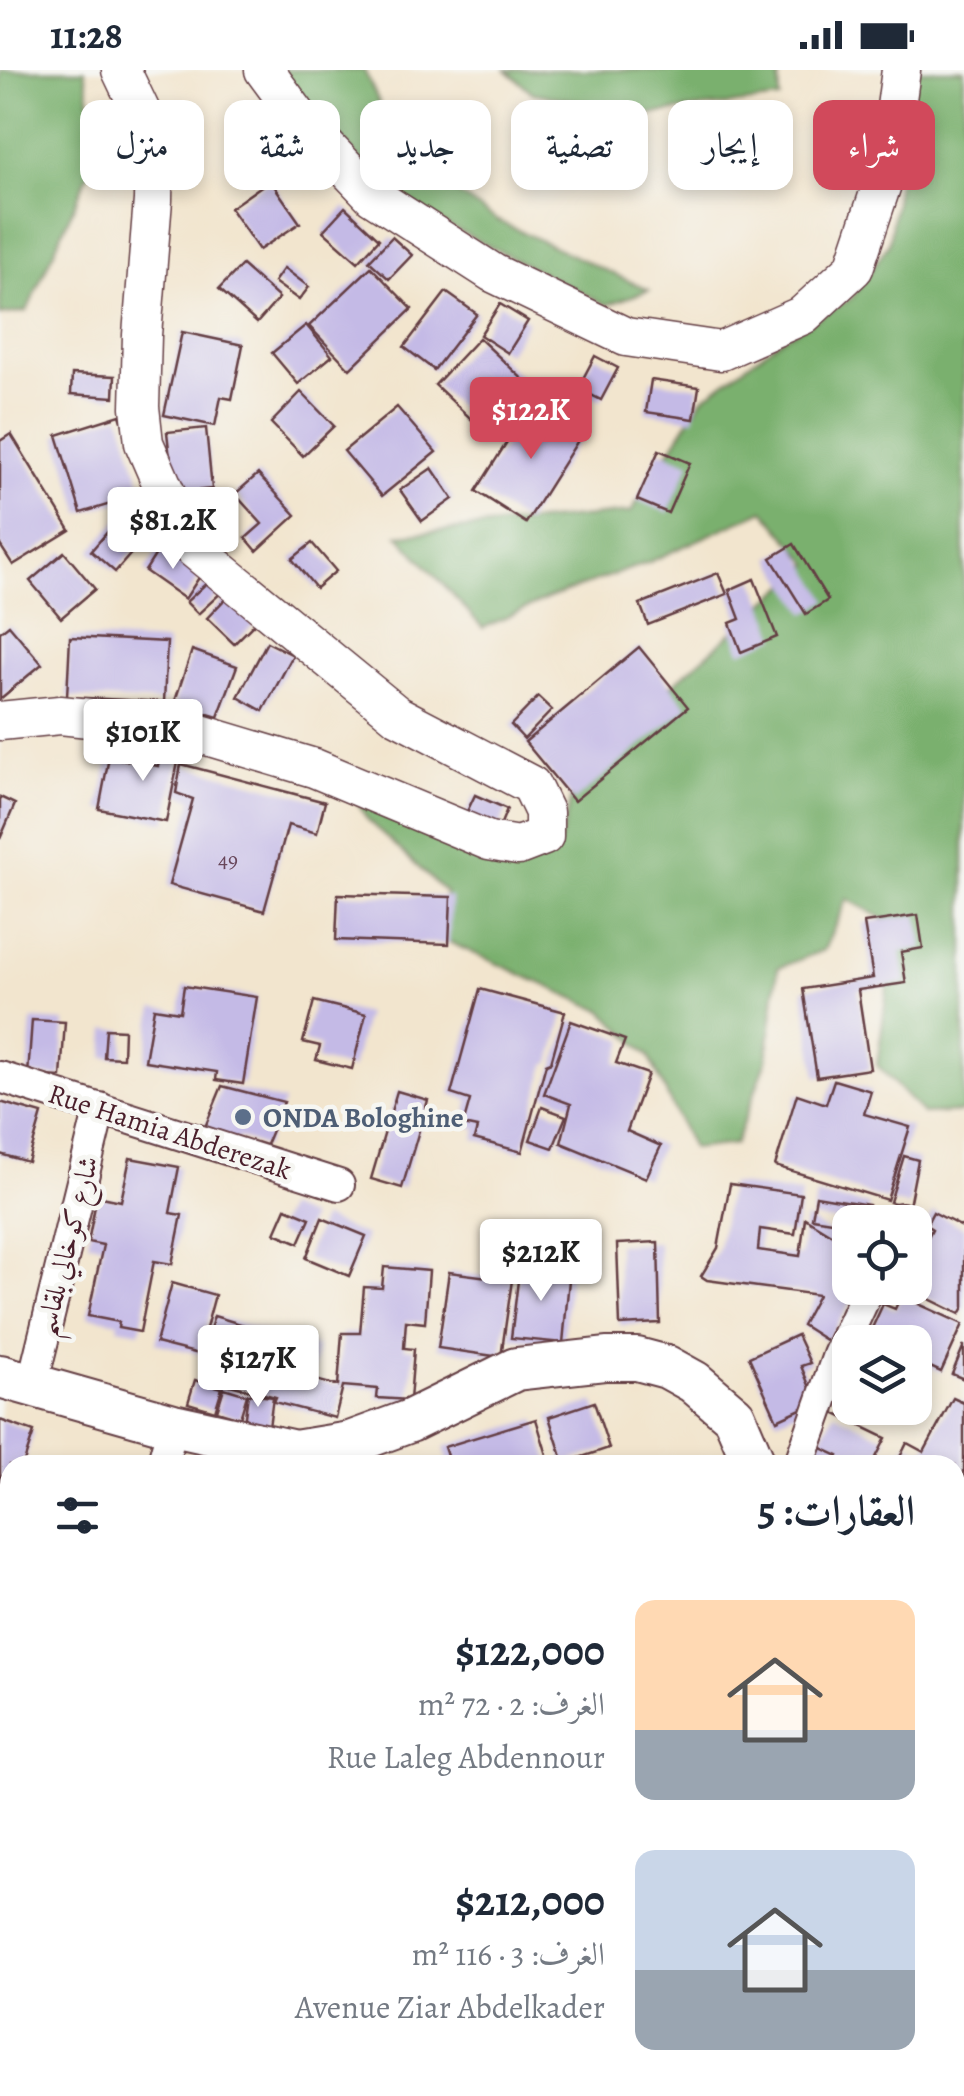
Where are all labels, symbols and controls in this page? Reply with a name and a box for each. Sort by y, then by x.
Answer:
text: 11:28 [50,9,123,61]
chip: منزل [80,100,204,190]
chip: شقة [224,100,340,190]
chip: جديد [360,100,491,190]
chip: تصفية [511,100,648,190]
chip: إيجار [668,100,793,190]
chip: شراء [813,100,935,190]
pin: $122K [461,377,601,462]
text: $122K [492,387,570,431]
pin: $81.2K [92,487,254,572]
text: $81.2K [129,497,217,541]
pin: $101K [73,699,213,784]
text: $101K [106,709,180,753]
house number: 49 [218,845,238,875]
street label: Rue Hamia Abderezak [43,1075,296,1189]
place label: ONDA Bologhine [263,1099,464,1137]
marker: ONDA Bologhine [232,1106,254,1128]
street label: شارع كوخالي بلقاسم [26,1152,115,1342]
map controls [832,1205,932,1425]
button: locate [832,1205,932,1305]
pin: $212K [471,1219,611,1304]
text: $212K [502,1229,580,1273]
pin: $127K [188,1325,328,1410]
button: layers [832,1325,932,1425]
text: $127K [220,1335,296,1379]
text: العقارات: 5 [758,1482,915,1539]
icon: filters [50,1488,105,1543]
text: $122,000 [455,1622,605,1679]
icon: home [715,1640,835,1760]
text: الغرف: 2 · 72 m² [418,1682,605,1726]
text: Rue Laleg Abdennour [327,1735,605,1779]
text: $212,000 [455,1872,605,1929]
icon: home [715,1890,835,2010]
text: الغرف: 3 · 116 m² [412,1932,605,1976]
text: Avenue Ziar Abdelkader [295,1985,605,2029]

